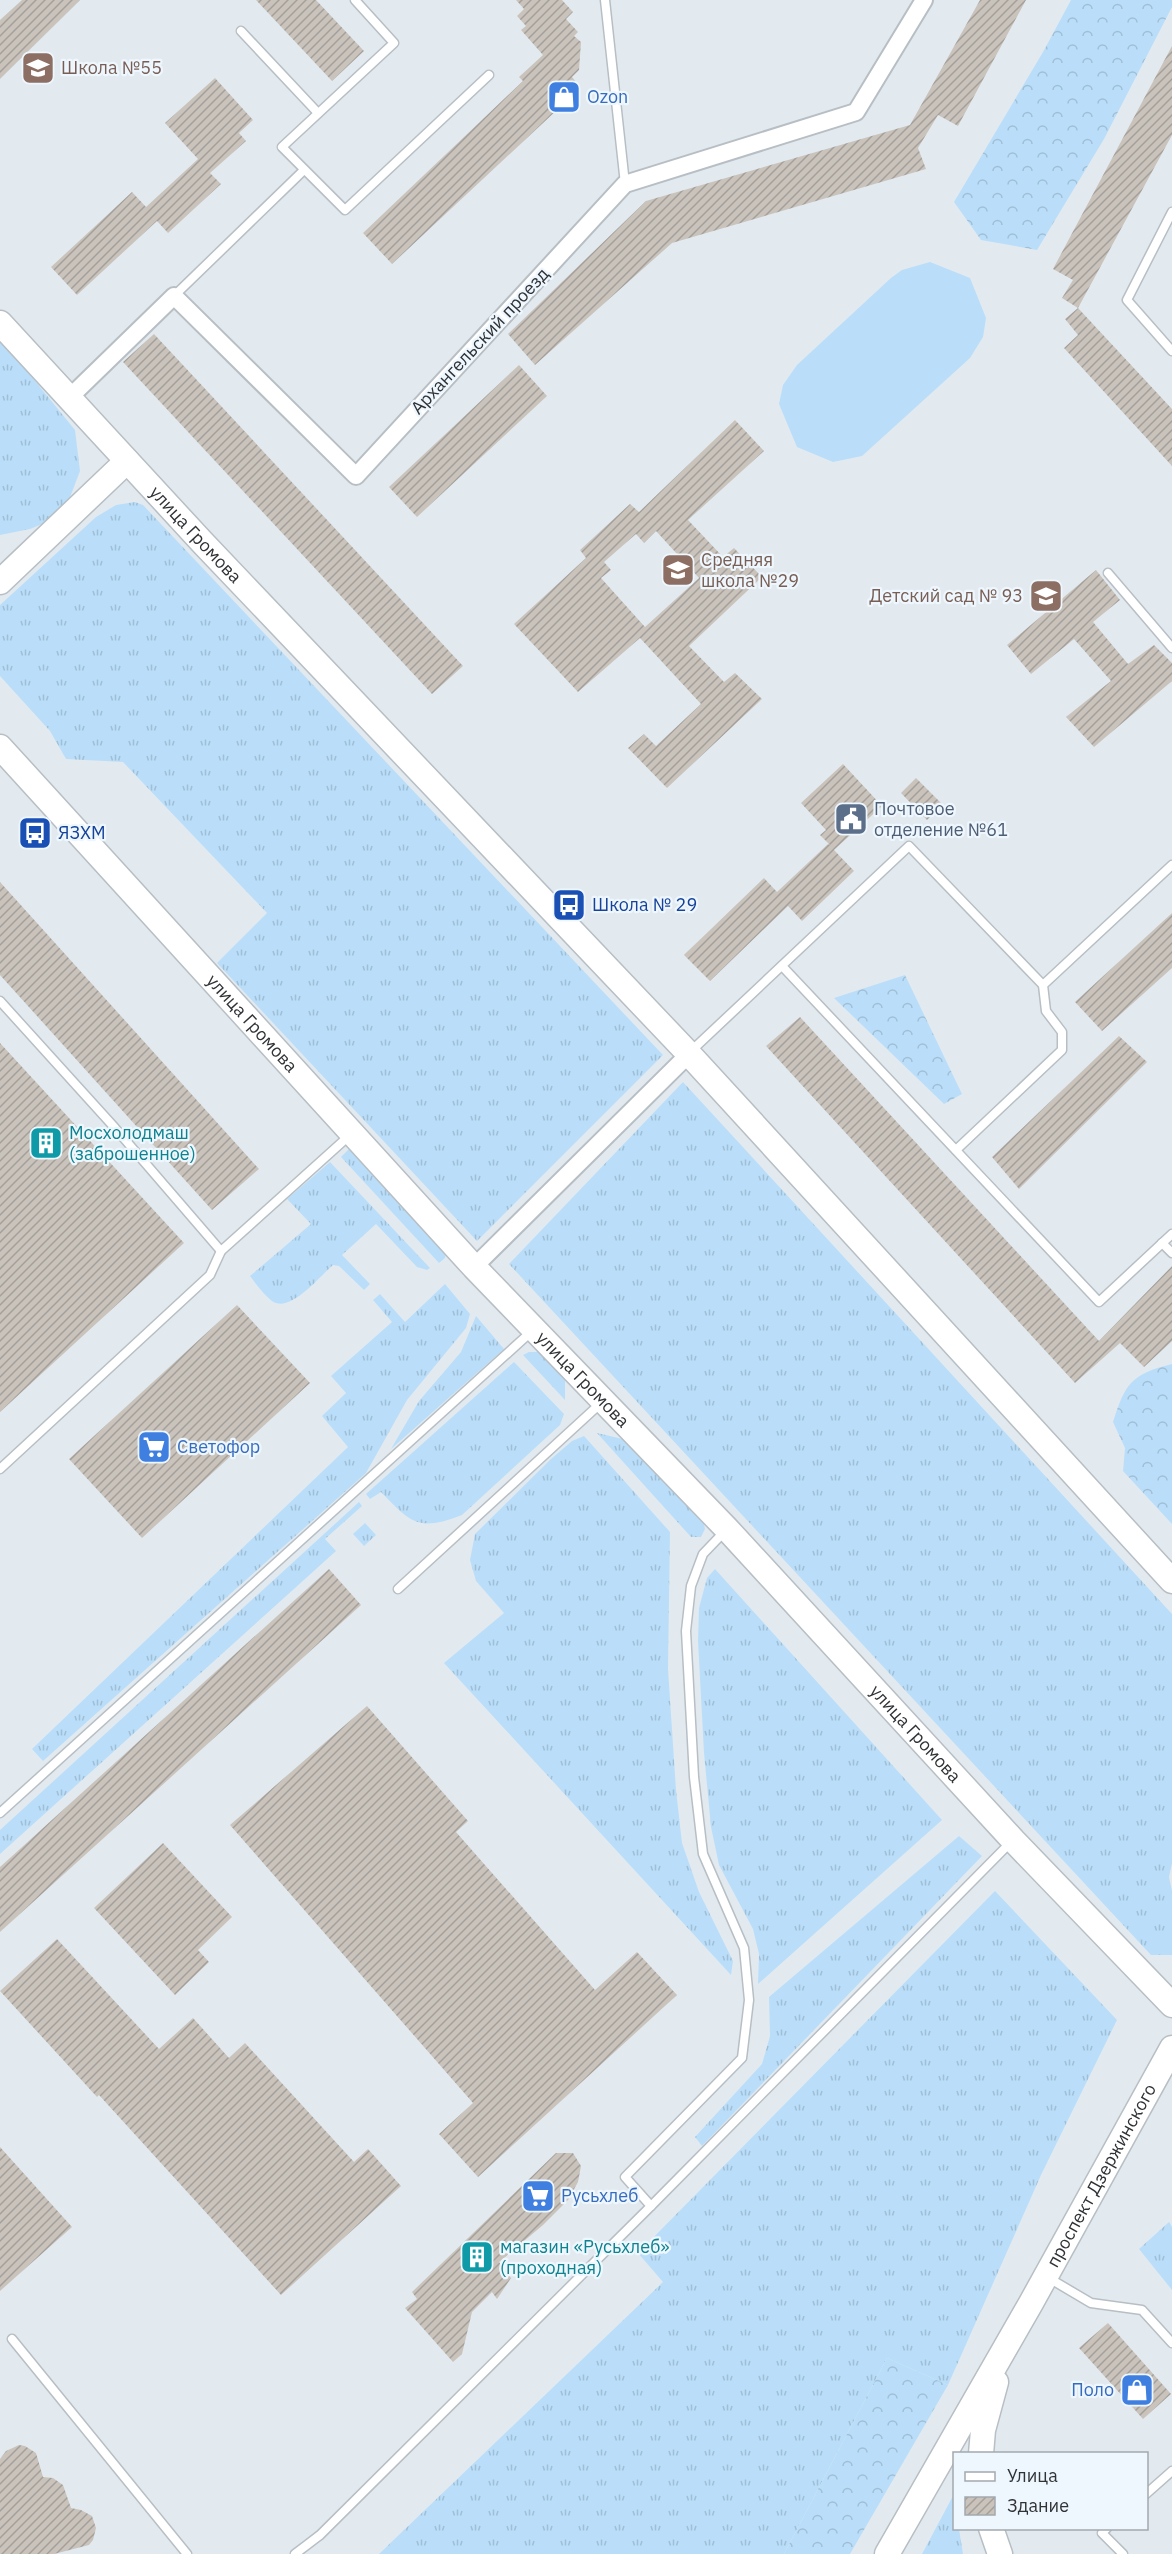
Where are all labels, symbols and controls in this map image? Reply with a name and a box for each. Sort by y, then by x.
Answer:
school or university icon: Школа №55 [20,50,56,86]
place label: Школа №55 [61,56,162,79]
shop icon: Ozon [546,79,582,115]
place label: Ozon [587,85,628,108]
street label: Архангельский проезд [405,262,554,419]
street label: улица Громова [145,481,247,588]
place label: Средняя школа №29 [701,548,799,592]
school or university icon: Средняя школа №29 [660,552,696,588]
school or university icon: Детский сад № 93 [1028,578,1064,614]
place label: Детский сад № 93 [869,584,1023,607]
place label: Почтовое отделение №61 [874,797,1008,841]
public building icon: Почтовое отделение №61 [833,801,869,837]
bus stop icon: ЯЗХМ [17,815,53,851]
place label: ЯЗХМ [58,821,106,844]
bus stop icon: Школа № 29 [551,887,587,923]
place label: Школа № 29 [592,893,697,916]
street label: улица Громова [202,969,303,1077]
place label: Мосхолодмаш (заброшенное) [69,1121,196,1165]
building icon: Мосхолодмаш (заброшенное) [28,1125,64,1161]
street label: улица Громова [531,1326,635,1432]
supermarket icon: Светофор [136,1429,172,1465]
place label: Светофор [177,1435,260,1458]
street label: улица Громова [865,1680,967,1787]
street label: проспект Дзержинского [1041,2079,1161,2271]
supermarket icon: Русьхлеб [520,2178,556,2214]
place label: Русьхлеб [561,2184,638,2207]
place label: магазин «Русьхлеб» (проходная) [500,2235,669,2279]
building icon: магазин «Русьхлеб» (проходная) [459,2239,495,2275]
shop icon: Поло [1119,2372,1155,2408]
place label: Поло [1071,2378,1114,2401]
legend [953,2452,1148,2530]
text: Улица [1007,2464,1058,2487]
text: Здание [1007,2494,1069,2517]

